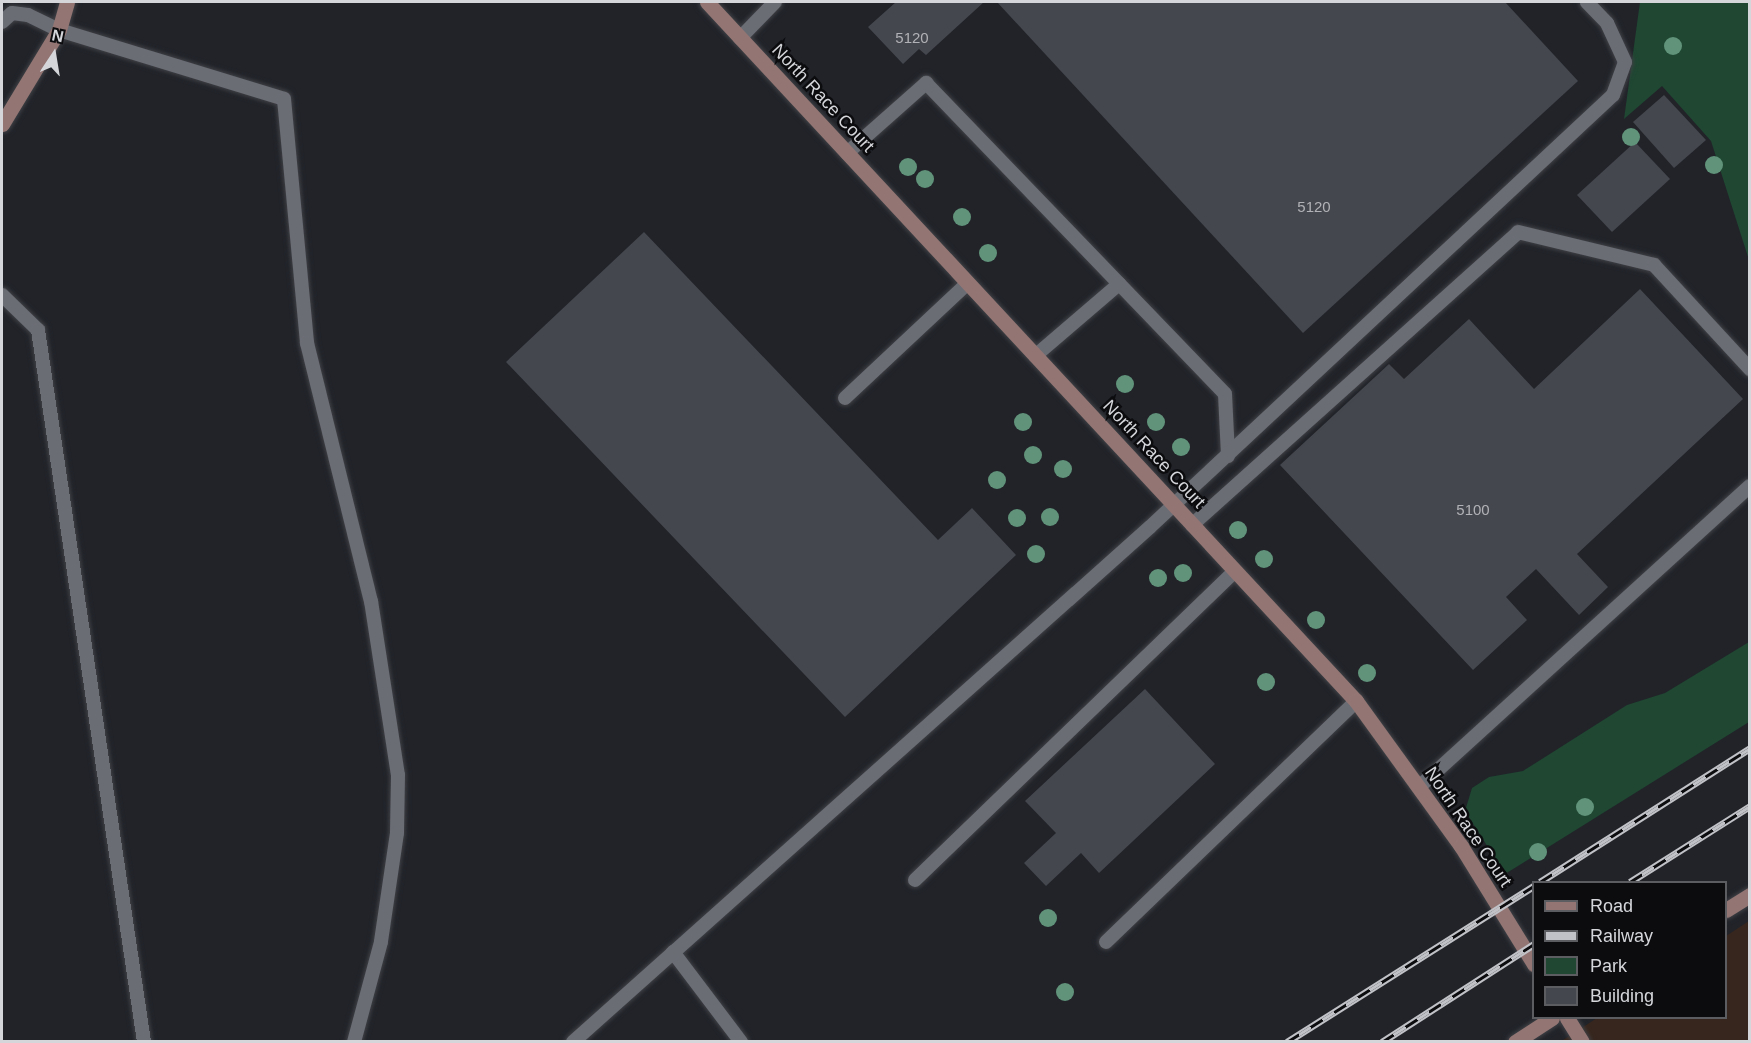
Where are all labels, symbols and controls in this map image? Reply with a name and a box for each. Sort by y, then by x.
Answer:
north arrow [24,24,84,84]
text: N [50,26,65,45]
house number: 5120 [895,29,929,47]
street label: North Race Court [767,39,879,157]
house number: 5120 [1297,198,1331,216]
street label: North Race Court [1098,395,1210,513]
house number: 5100 [1456,501,1490,519]
street label: North Race Court [1420,763,1516,891]
legend [1532,881,1727,1019]
text: Road [1590,896,1633,916]
text: Railway [1590,926,1653,946]
text: Park [1590,956,1627,976]
text: Building [1590,986,1654,1006]

